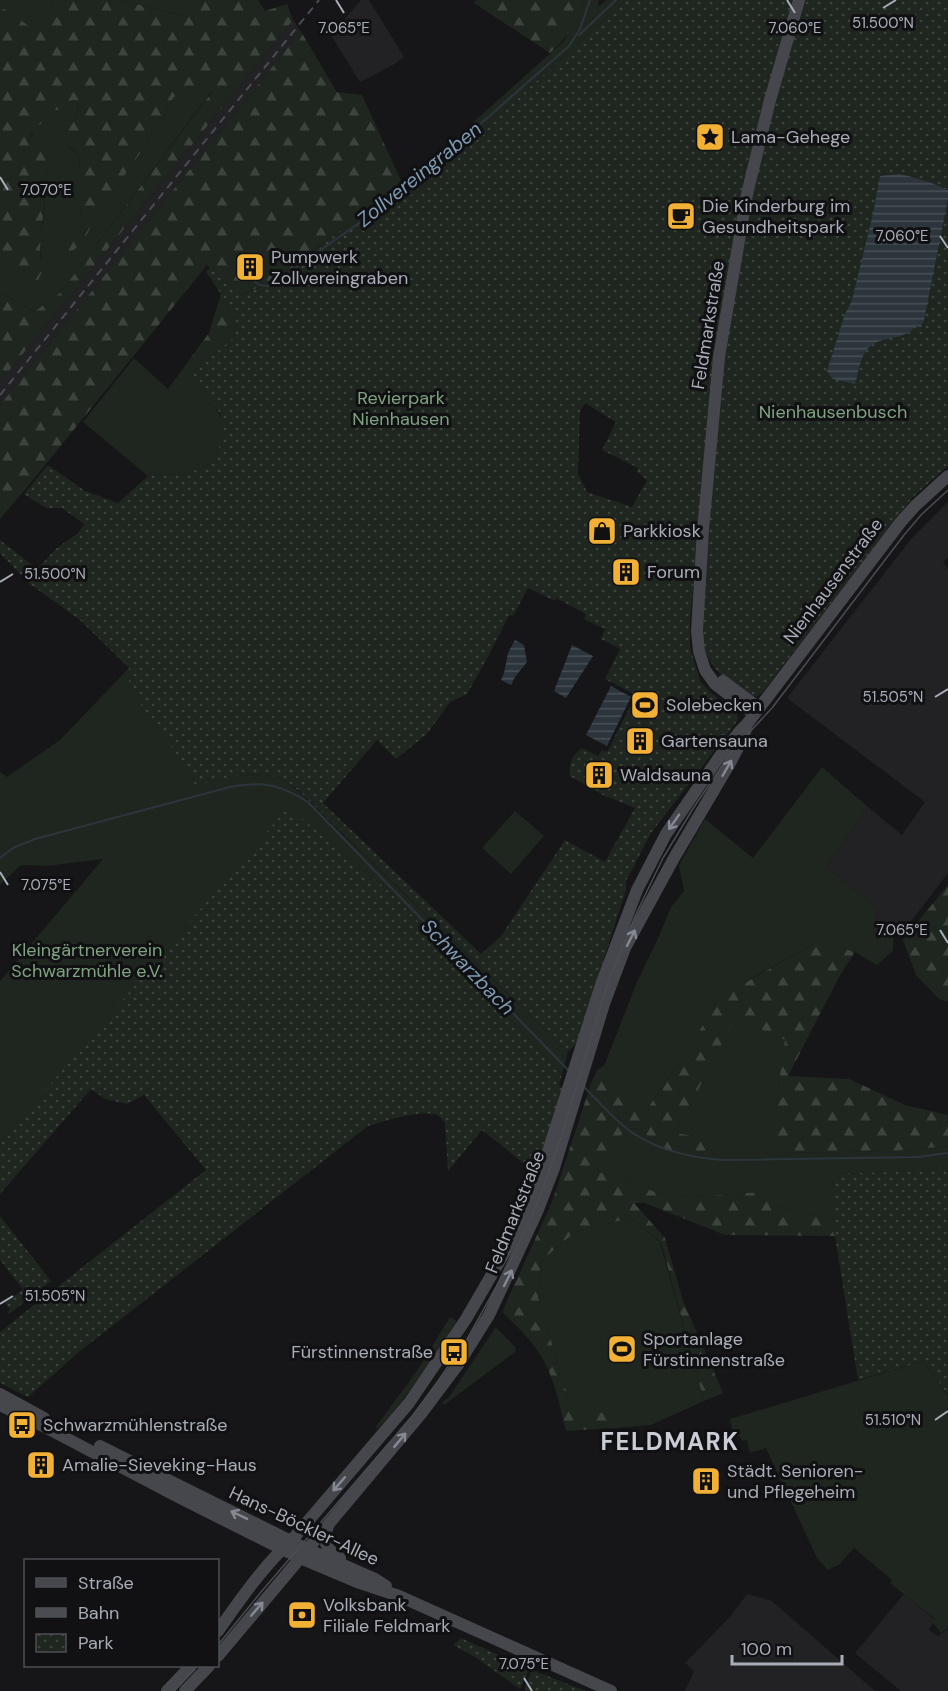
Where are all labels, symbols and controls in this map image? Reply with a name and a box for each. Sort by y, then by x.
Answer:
text: 51.500°N [852,13,914,33]
text: 7.065°E [318,18,370,38]
text: 7.060°E [768,18,822,38]
water label: Zollvereingraben [351,116,487,232]
place icon: Lama-Gehege [694,121,726,153]
place label: Lama-Gehege [731,125,850,149]
text: 7.070°E [20,180,72,200]
place label: Die Kinderburg im Gesundheitspark [702,194,850,239]
cafe icon: Die Kinderburg im Gesundheitspark [665,200,697,232]
text: 7.060°E [875,226,929,246]
place label: Pumpwerk Zollvereingraben [271,245,408,290]
building icon: Pumpwerk Zollvereingraben [234,251,266,283]
street label: Feldmarkstraße [686,259,730,391]
park label: Revierpark Nienhausen [352,386,450,431]
park label: Nienhausenbusch [759,400,907,424]
street label: Nienhausenstraße [778,513,888,649]
shop icon: Parkkiosk [586,515,618,547]
place label: Parkkiosk [623,519,701,543]
building icon: Forum [610,556,642,588]
place label: Forum [647,560,700,584]
text: 51.500°N [24,564,86,584]
text: 51.505°N [863,687,923,707]
sports icon: Solebecken [629,689,661,721]
place label: Solebecken [666,693,762,717]
building icon: Gartensauna [624,725,656,757]
place label: Gartensauna [661,729,768,753]
building icon: Waldsauna [583,759,615,791]
one-way arrow [721,760,733,777]
place label: Waldsauna [620,763,711,787]
one-way arrow [668,813,680,829]
text: 7.075°E [21,875,71,895]
water label: Schwarzbach [416,913,520,1021]
text: 7.065°E [876,920,928,940]
one-way arrow [625,930,637,947]
park label: Kleingärtnerverein Schwarzmühle e.V. [11,938,163,983]
street label: Feldmarkstraße [480,1147,550,1277]
one-way arrow [502,1269,514,1287]
text: 51.505°N [25,1286,85,1306]
place label: Sportanlage Fürstinnenstraße [643,1327,785,1372]
sports icon: Sportanlage Fürstinnenstraße [606,1333,638,1365]
bus stop icon: Fürstinnenstraße [438,1336,470,1368]
place label: Fürstinnenstraße [291,1340,433,1364]
bus stop icon: Schwarzmühlenstraße [6,1409,38,1441]
text: 51.510°N [865,1410,921,1430]
place label: Schwarzmühlenstraße [43,1413,227,1437]
district label: FELDMARK [601,1426,739,1457]
one-way arrow [393,1433,407,1448]
building icon: Amalie-Sieveking-Haus [25,1449,57,1481]
place label: Amalie-Sieveking-Haus [62,1453,257,1477]
place label: Städt. Senioren- und Pflegeheim [727,1459,864,1504]
building icon: Städt. Senioren- und Pflegeheim [690,1465,722,1497]
one-way arrow [332,1476,346,1491]
street label: Hans-Böckler-Allee [225,1481,383,1571]
one-way arrow [230,1508,248,1520]
legend [24,1559,219,1667]
text: Straße [78,1571,134,1595]
place label: Volksbank Filiale Feldmark [323,1593,450,1638]
bank icon: Volksbank Filiale Feldmark [286,1599,318,1631]
text: Bahn [78,1601,119,1625]
one-way arrow [250,1602,264,1617]
scale bar [732,1628,842,1666]
text: Park [78,1631,114,1655]
text: 100 m [741,1637,792,1661]
text: 7.075°E [499,1654,549,1674]

